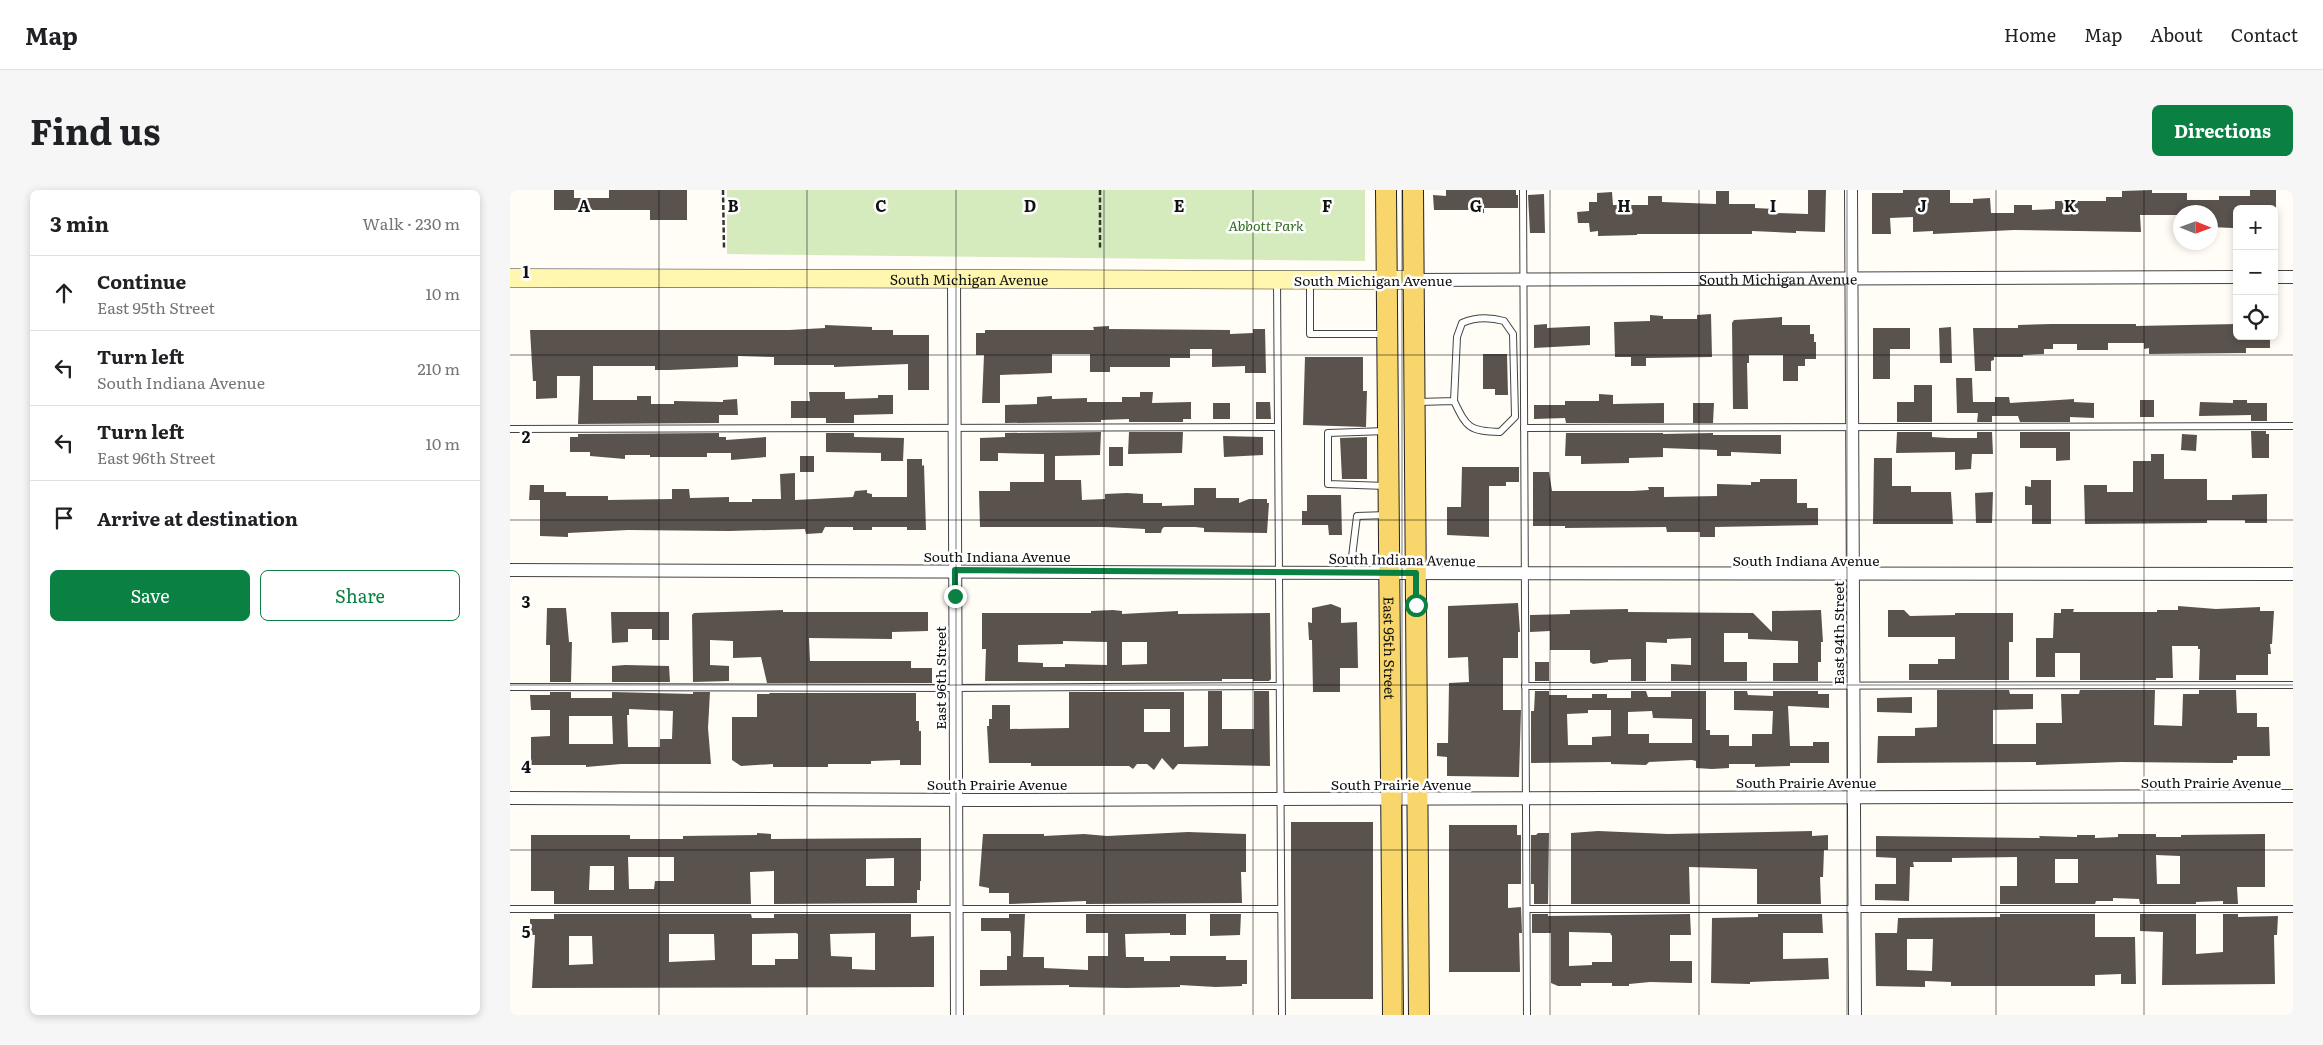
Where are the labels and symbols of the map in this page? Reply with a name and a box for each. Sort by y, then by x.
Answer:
text: A [578,193,590,217]
text: B [727,193,739,217]
text: C [875,193,887,217]
text: D [1024,193,1036,217]
text: E [1174,193,1185,217]
text: F [1322,193,1332,217]
text: G [1470,193,1482,217]
text: H [1617,193,1631,217]
text: I [1770,193,1776,217]
text: J [1917,193,1927,217]
text: K [2064,193,2077,217]
north arrow [2173,205,2218,250]
park label: Abbott Park [1228,215,1304,235]
text: 1 [523,259,530,283]
street label: South Michigan Avenue [1699,268,1857,289]
street label: South Michigan Avenue [890,269,1048,289]
street label: South Michigan Avenue [1294,270,1452,290]
text: 2 [522,424,531,448]
street label: South Indiana Avenue [923,546,1071,566]
street label: South Indiana Avenue [1328,548,1476,570]
street label: South Indiana Avenue [1732,550,1880,570]
street label: East 94th Street [1828,581,1848,685]
route end [944,585,967,608]
text: 3 [522,589,531,613]
route start [1405,594,1428,617]
street label: East 95th Street [1379,596,1400,700]
street label: East 96th Street [930,626,950,730]
text: 4 [521,754,531,778]
street label: South Prairie Avenue [1736,772,1876,792]
street label: South Prairie Avenue [2141,772,2281,792]
street label: South Prairie Avenue [927,774,1067,794]
street label: South Prairie Avenue [1331,774,1471,794]
text: 5 [522,919,531,943]

